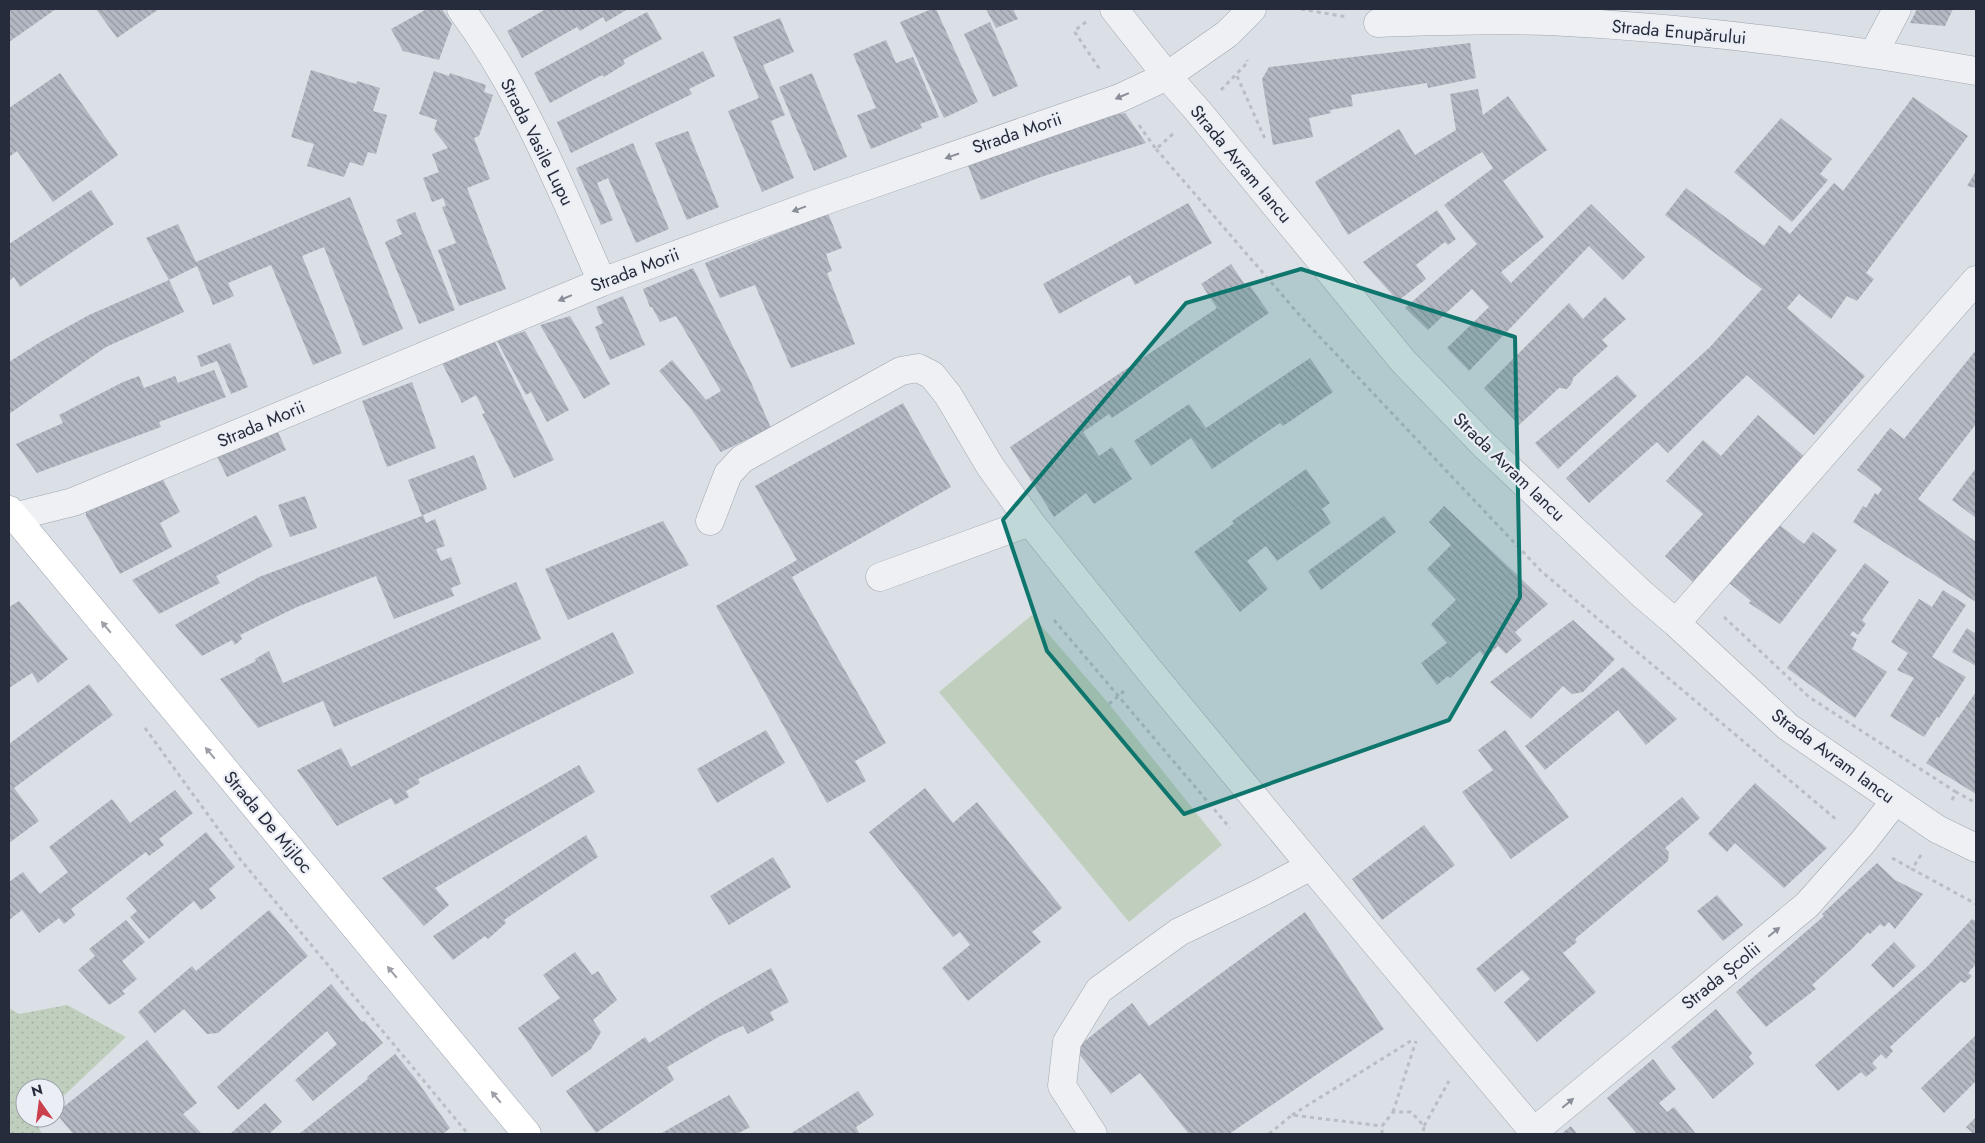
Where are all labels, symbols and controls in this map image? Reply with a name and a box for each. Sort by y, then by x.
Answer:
street label: Strada Enupărului [1611,13,1747,51]
street label: Strada Vasile Lupu [494,74,580,210]
one-way arrow [1115,93,1129,101]
street label: Strada Avram Iancu [1184,99,1298,229]
street label: Strada Morii [969,106,1065,160]
one-way arrow [945,153,960,160]
one-way arrow [791,205,806,213]
street label: Strada Morii [587,241,683,299]
one-way arrow [558,294,572,302]
street label: Strada Morii [213,394,309,454]
street label: Strada Avram Iancu [1447,407,1571,527]
one-way arrow [100,622,112,634]
street label: Strada Avram Iancu [1766,702,1900,810]
one-way arrow [204,746,215,759]
street label: Strada De Mijloc [217,765,319,879]
one-way arrow [1767,927,1780,938]
street label: Strada Școlii [1676,936,1766,1016]
one-way arrow [386,966,398,978]
north arrow [15,1078,65,1128]
text: N [29,1079,45,1101]
one-way arrow [490,1090,501,1103]
one-way arrow [1562,1097,1574,1109]

